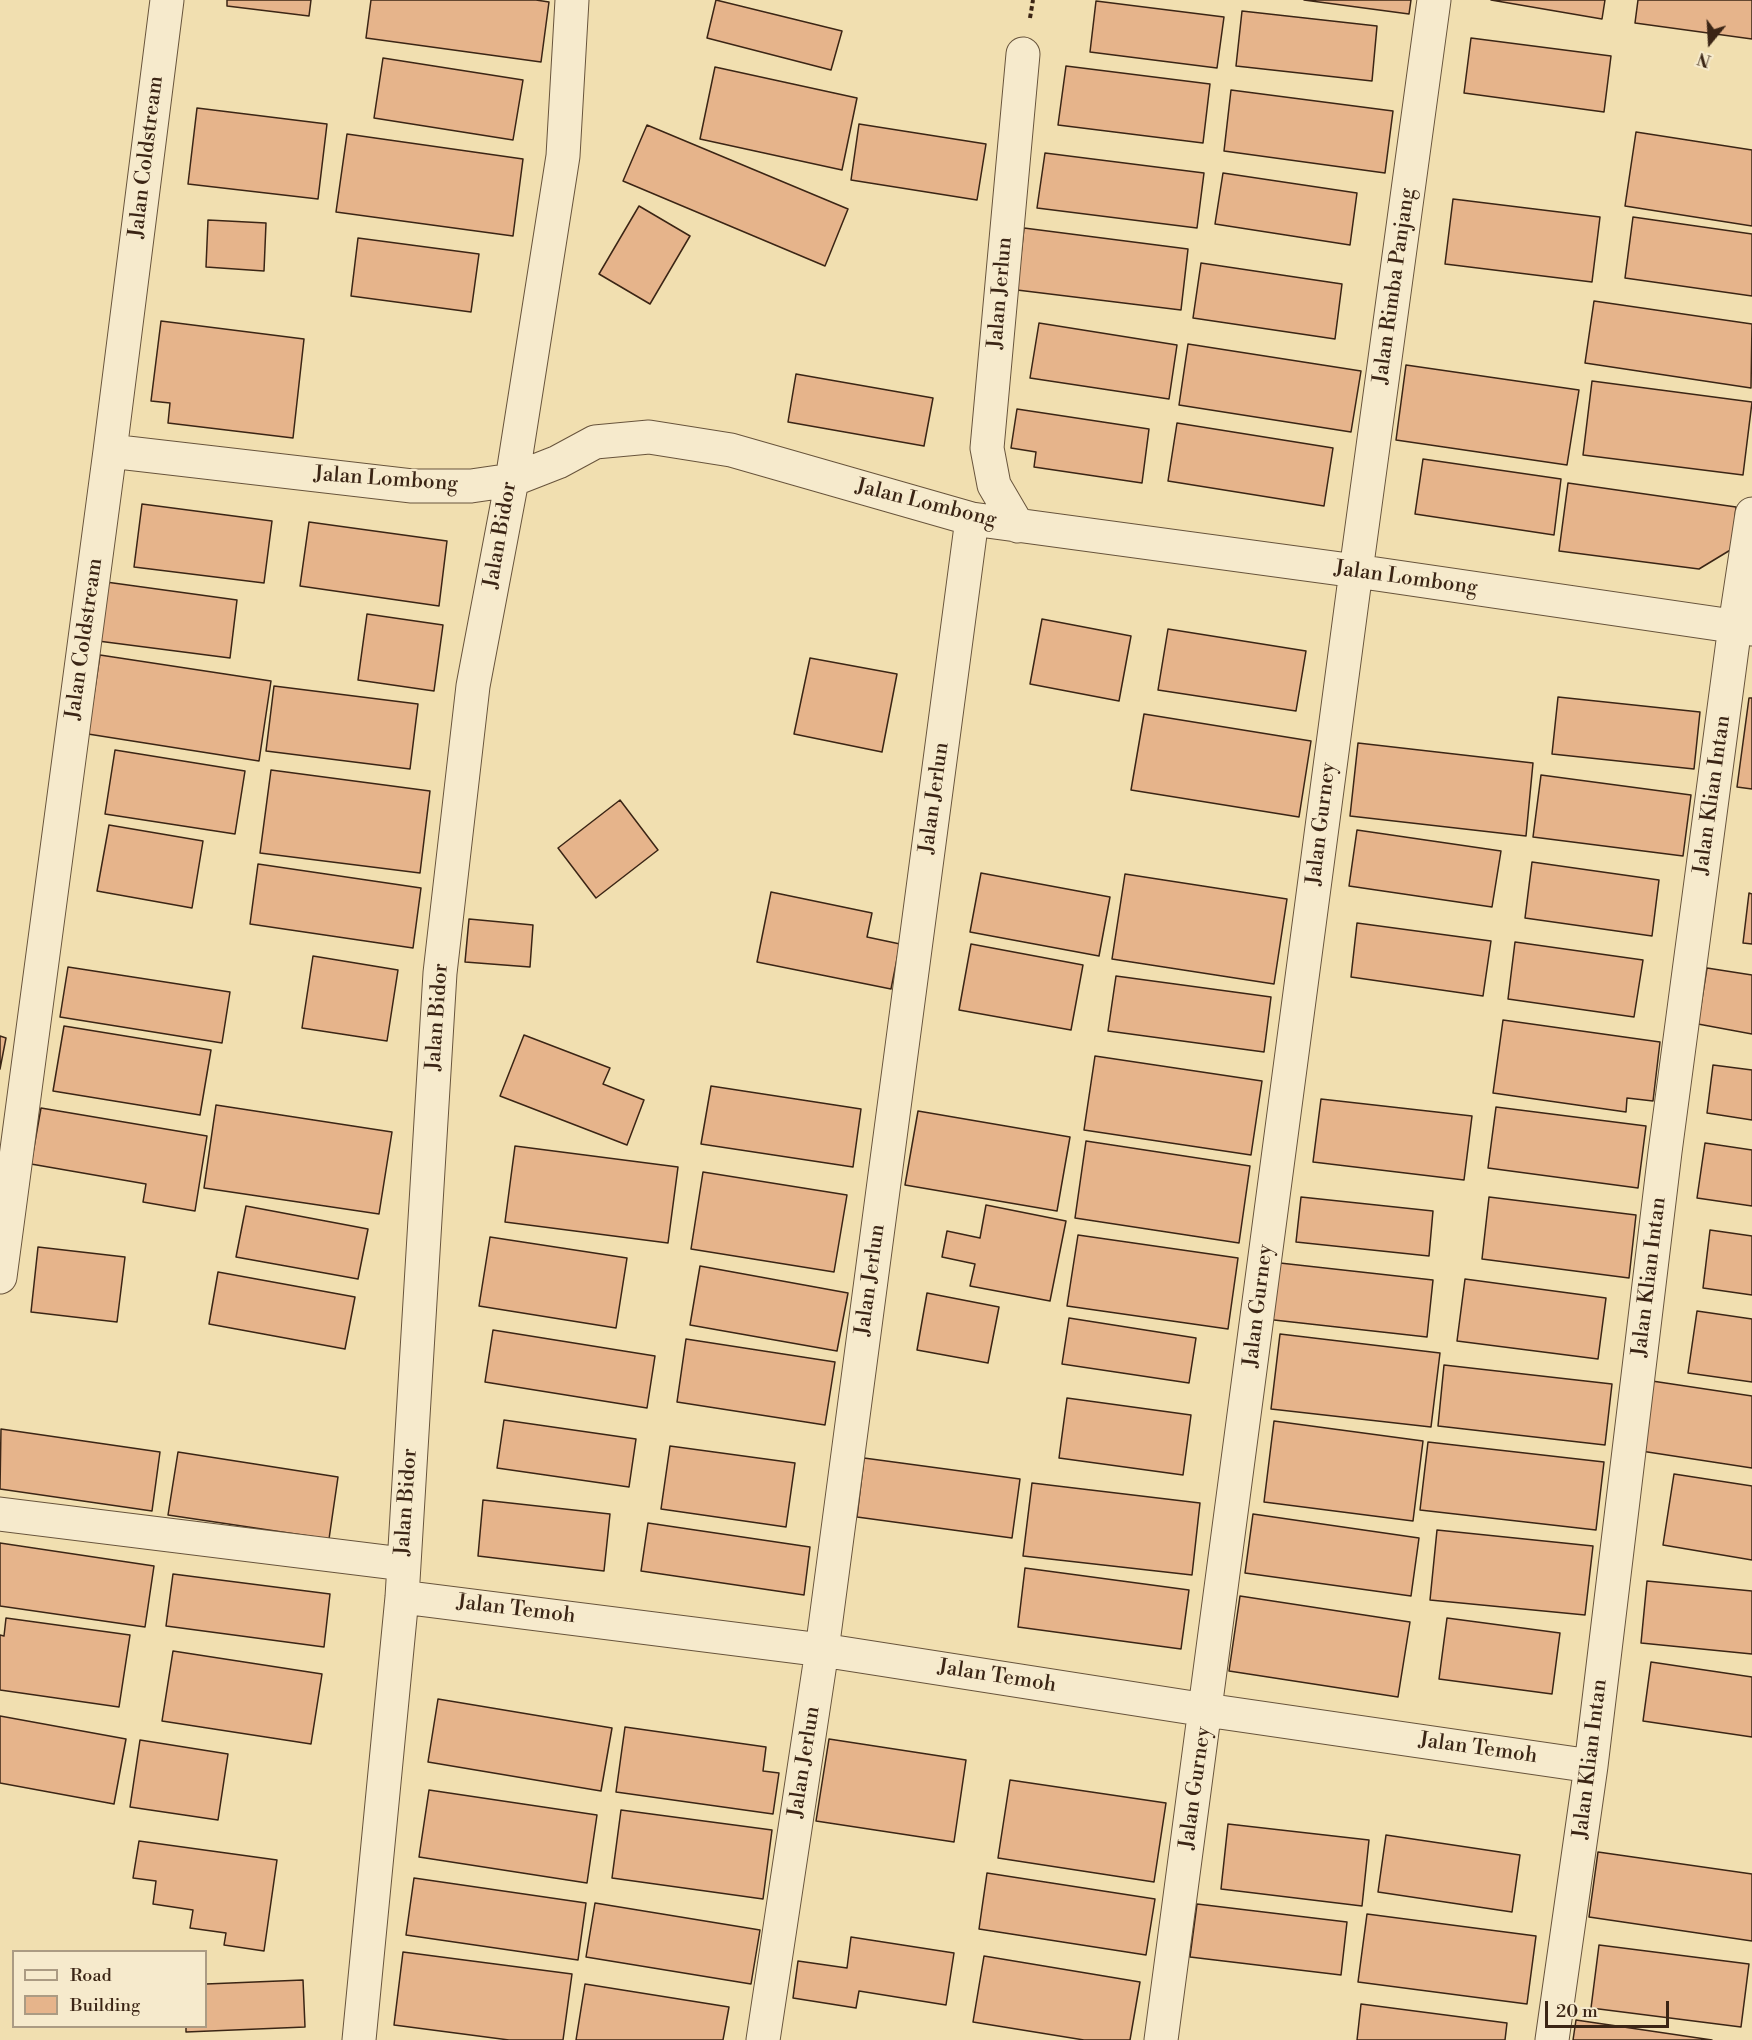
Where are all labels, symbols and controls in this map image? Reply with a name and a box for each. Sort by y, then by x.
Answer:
north arrow [1680,12,1740,72]
text: N [1695,48,1714,71]
street label: Jalan Coldstream [125,75,169,239]
street label: Jalan Rimba Panjang [1369,187,1421,385]
street label: Jalan Jerlun [984,236,1018,350]
street label: Jalan Lombong [313,462,459,498]
street label: Jalan Lombong [853,474,999,534]
street label: Jalan Bidor [479,480,523,590]
street label: Jalan Lombong [1333,556,1479,602]
street label: Jalan Coldstream [61,557,109,721]
street label: Jalan Klian Intan [1689,714,1737,876]
street label: Jalan Jerlun [915,741,955,855]
street label: Jalan Gurney [1302,761,1342,887]
street label: Jalan Bidor [422,962,454,1072]
street label: Jalan Klian Intan [1628,1196,1672,1358]
street label: Jalan Jerlun [851,1223,891,1337]
street label: Jalan Gurney [1239,1243,1279,1369]
street label: Jalan Bidor [391,1447,423,1557]
street label: Jalan Temoh [455,1590,577,1630]
street label: Jalan Temoh [936,1655,1058,1699]
street label: Jalan Klian Intan [1569,1678,1613,1840]
street label: Jalan Jerlun [784,1705,826,1819]
street label: Jalan Gurney [1175,1725,1217,1851]
street label: Jalan Temoh [1417,1728,1539,1770]
legend [12,1950,207,2028]
text: Road [70,1964,112,1987]
scale bar [1548,1989,1672,2027]
text: Building [70,1994,140,2017]
text: 20 m [1556,2000,1598,2023]

